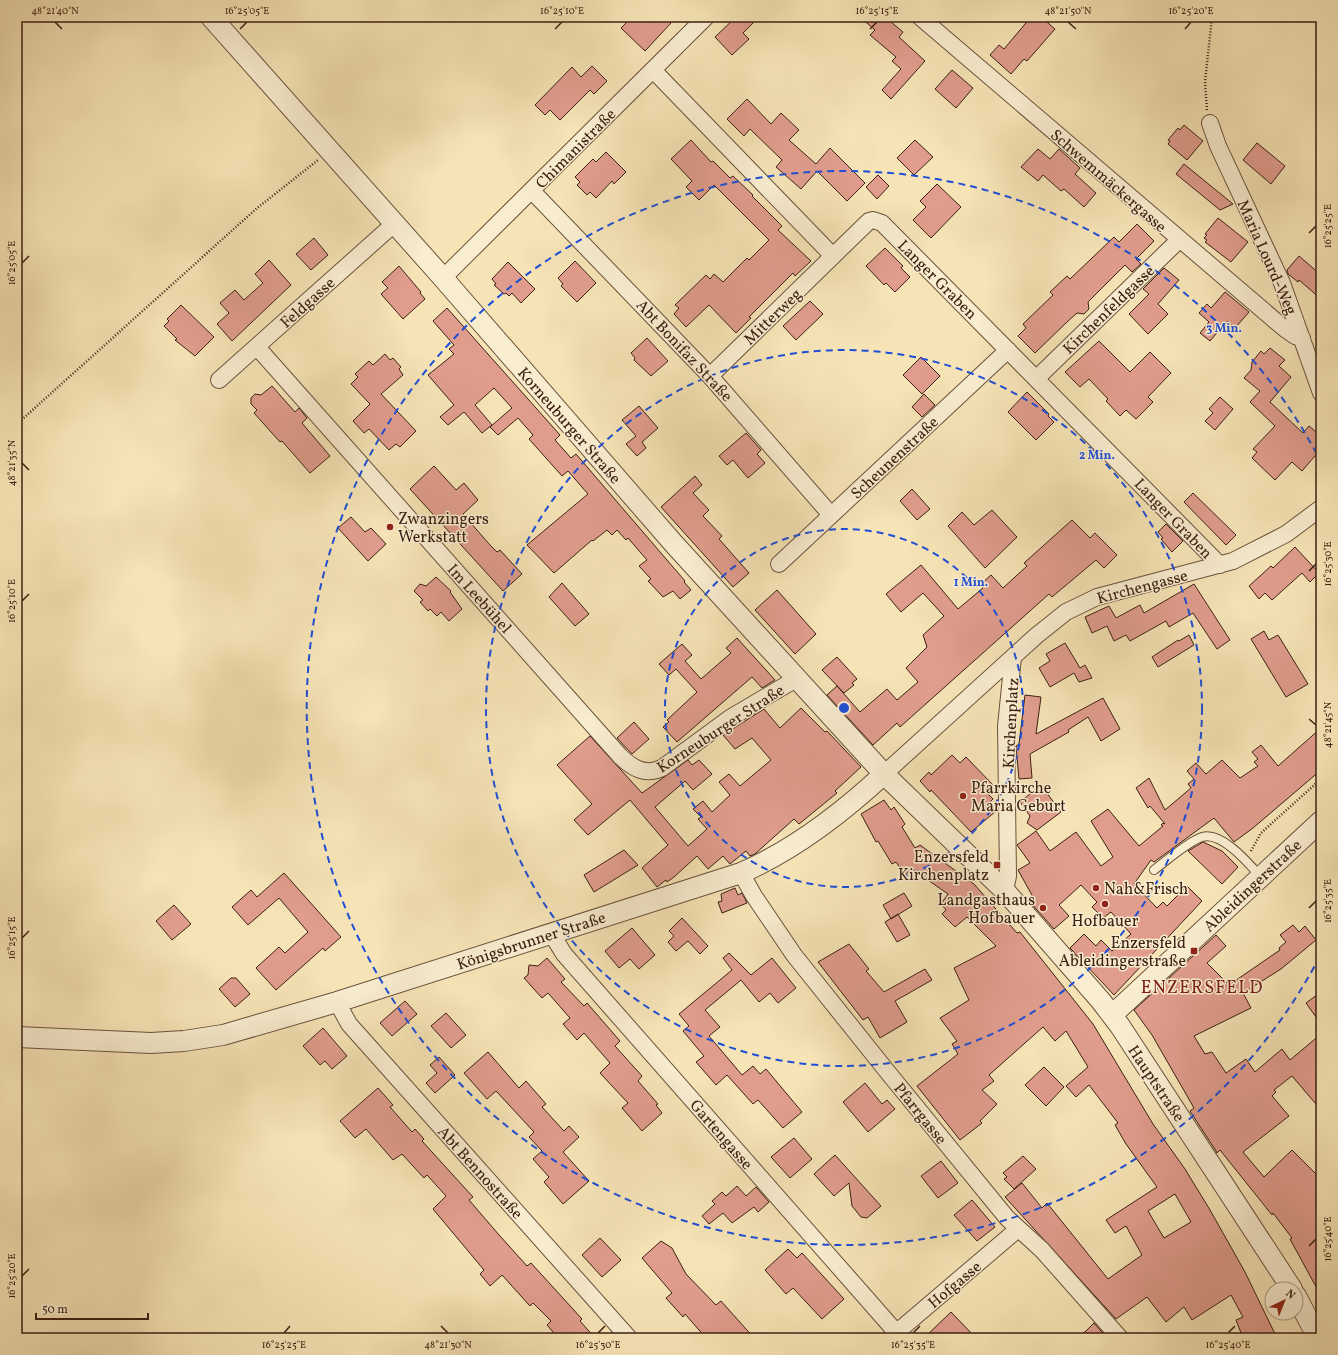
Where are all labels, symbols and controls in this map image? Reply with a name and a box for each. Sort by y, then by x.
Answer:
text: 48°21'40"N [31,4,79,18]
text: 16°25'05"E [225,4,269,18]
text: 16°25'10"E [540,4,584,18]
text: 16°25'15"E [856,4,898,18]
text: 48°21'50"N [1045,4,1092,18]
text: 16°25'20"E [1168,4,1214,18]
street label: Chimanistraße [531,104,622,195]
street label: Schwemmäckergasse [1045,125,1171,238]
street label: Maria Lourd-Weg [1231,197,1301,319]
text: 16°25'25"E [1321,204,1335,248]
street label: Langer Graben [892,236,981,325]
text: 16°25'05"E [5,241,19,285]
street label: Kirchenfeldgasse [1059,261,1160,360]
street label: Feldgasse [276,273,341,334]
street label: Mitterweg [740,284,807,351]
street label: Abt Bonifaz Straße [630,295,737,407]
text: 3 Min. [1206,321,1242,337]
street label: Korneuburger Straße [512,363,625,489]
street label: Scheunenstraße [847,412,944,505]
text: 48°21'35"N [5,439,19,486]
text: 2 Min. [1079,448,1115,464]
street label: Langer Graben [1128,474,1217,565]
place label: Zwanzingers Werkstatt [398,509,489,549]
marker: Zwanzingers Werkstatt [385,522,395,532]
text: 16°25'30"E [1321,542,1335,586]
street label: Im Leebühel [441,560,516,639]
street label: Kirchengasse [1095,565,1190,611]
text: 1 Min. [954,575,988,591]
text: 16°25'10"E [5,579,19,623]
street label: Kirchenplatz [999,677,1025,769]
street label: Korneuburger Straße [653,680,789,779]
centre of rings [837,701,851,715]
text: 48°21'45"N [1321,701,1335,748]
place label: Pfarrkirche Maria Geburt [971,778,1066,818]
marker: Pfarrkirche Maria Geburt [958,791,968,801]
street label: Ableidingerstraße [1199,835,1307,938]
place label: Enzersfeld Kirchenplatz [898,847,989,887]
marker: Enzersfeld Kirchenplatz [992,860,1002,870]
place label: Nah&Frisch [1104,879,1188,901]
text: 16°25'35"E [1321,879,1335,923]
marker: Nah&Frisch [1091,883,1101,893]
place label: Landgasthaus Hofbauer [938,890,1035,930]
marker: Hofbauer [1100,899,1110,909]
marker: Landgasthaus Hofbauer [1038,903,1048,913]
street label: Königsbrunner Straße [454,907,609,976]
place label: Hofbauer [1072,911,1139,933]
text: 16°25'15"E [5,917,19,959]
place label: Enzersfeld Ableidingerstraße [1059,933,1186,973]
marker: Enzersfeld Ableidingerstraße [1189,946,1199,956]
district label: ENZERSFELD [1141,976,1263,1001]
street label: Hauptstraße [1122,1041,1189,1127]
street label: Pfarrgasse [888,1079,951,1150]
street label: Gartengasse [684,1095,757,1175]
street label: Abt Bennostraße [432,1122,527,1225]
text: 16°25'40"E [1321,1217,1335,1261]
text: 16°25'20"E [5,1253,19,1299]
street label: Hofgasse [924,1257,987,1314]
north arrow [1264,1281,1304,1321]
text: N [1282,1287,1298,1303]
scale bar [36,1295,148,1321]
text: 50 m [42,1302,68,1318]
text: 16°25'25"E [262,1338,306,1352]
text: 48°21'30"N [424,1338,472,1352]
text: 16°25'30"E [576,1338,620,1352]
text: 16°25'35"E [891,1338,935,1352]
text: 16°25'40"E [1206,1338,1250,1352]

